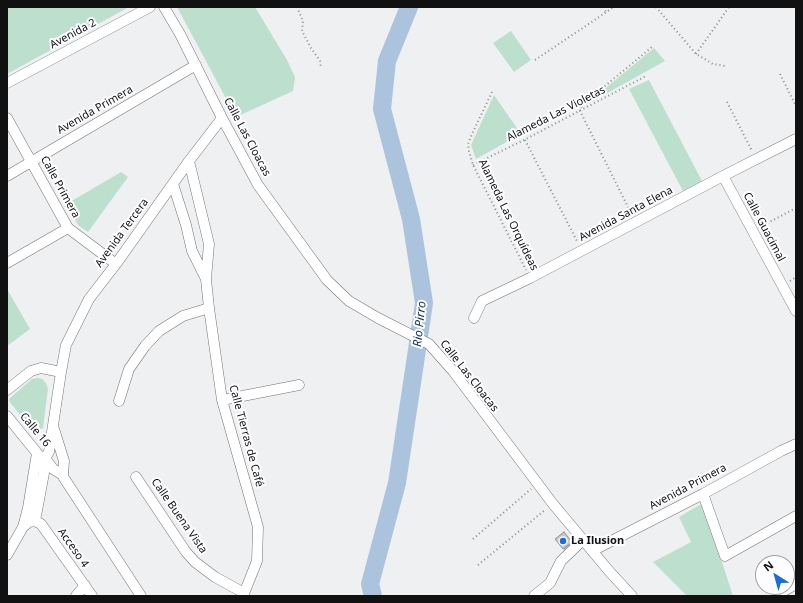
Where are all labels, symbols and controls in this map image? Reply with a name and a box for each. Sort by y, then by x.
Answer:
street label: Avenida 2 [48,16,98,52]
street label: Avenida Primera [55,83,135,137]
street label: Alameda Las Violetas [504,83,608,145]
street label: Calle Las Cloacas [221,95,273,179]
street label: Calle Primera [38,154,82,220]
street label: Alameda Las Orquídeas [475,157,541,273]
street label: Avenida Santa Elena [577,184,675,244]
street label: Calle Guacimal [740,190,788,264]
street label: Avenida Tercera [93,196,151,270]
water label: Rio Pirro [410,300,430,348]
street label: Calle Las Cloacas [437,338,501,414]
street label: Calle Tierras de Café [226,384,266,488]
street label: Calle 16 [17,410,53,450]
street label: Avenida Primera [647,461,729,513]
street label: Calle Buena Vista [148,476,210,556]
street label: Acceso 4 [55,526,91,570]
place label: La Ilusion [571,534,624,548]
marker: La Ilusion [558,536,568,546]
north arrow [755,555,795,595]
text: N [760,557,776,575]

